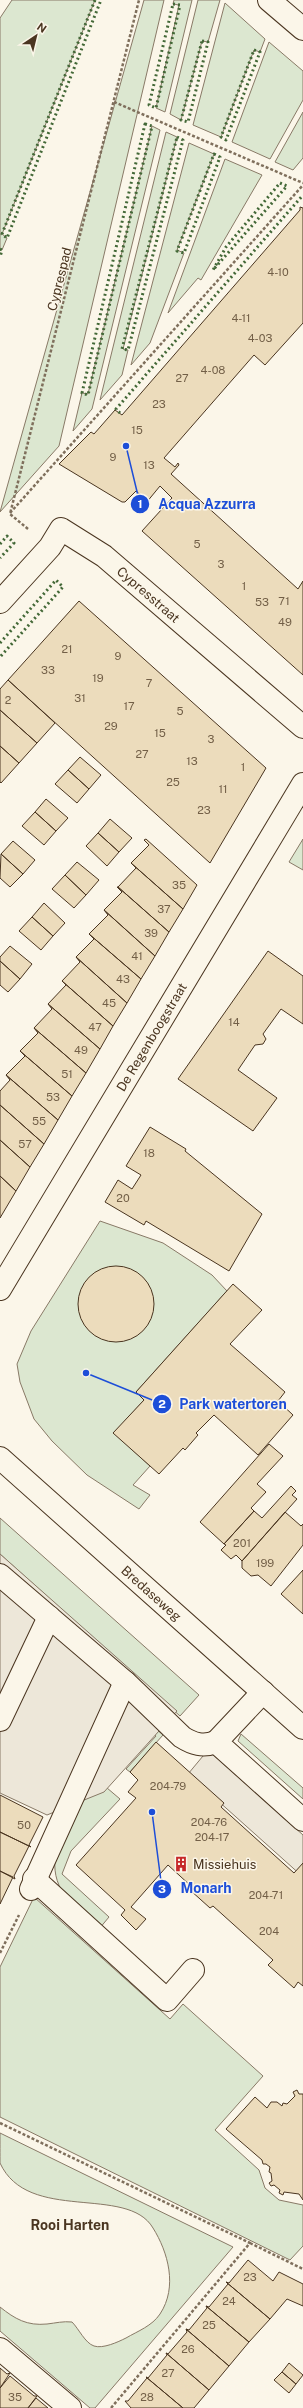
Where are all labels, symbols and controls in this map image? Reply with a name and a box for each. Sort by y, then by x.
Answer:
north arrow [16,16,56,56]
text: N [35,20,49,35]
street label: Cyprespad [44,246,75,313]
house number: 4-10 [267,266,289,278]
house number: 4-11 [231,312,251,324]
house number: 4-03 [248,332,272,344]
house number: 4-08 [201,364,225,376]
house number: 27 [175,372,189,384]
house number: 23 [152,398,166,410]
house number: 15 [131,424,143,436]
house number: 9 [110,451,117,463]
house number: 13 [143,459,155,471]
callout: Acqua Azzurra [130,491,264,517]
text: Acqua Azzurra [158,496,256,512]
text: 1 [137,497,143,511]
house number: 5 [193,538,201,550]
house number: 3 [218,558,225,570]
street label: Cypresstraat [114,564,183,626]
house number: 1 [242,580,246,592]
house number: 71 [278,595,290,607]
house number: 53 [255,596,269,608]
house number: 49 [278,616,292,628]
house number: 21 [61,643,73,655]
house number: 9 [115,650,122,662]
house number: 33 [41,664,55,676]
house number: 19 [92,672,104,684]
house number: 7 [146,677,153,689]
house number: 31 [74,692,86,704]
house number: 2 [5,694,12,706]
house number: 17 [123,700,135,712]
house number: 5 [176,705,184,717]
house number: 29 [104,720,118,732]
house number: 15 [154,727,166,739]
house number: 3 [208,733,215,745]
house number: 27 [135,748,149,760]
house number: 13 [186,755,198,767]
house number: 1 [241,761,245,773]
house number: 25 [166,776,180,788]
house number: 11 [219,783,227,795]
house number: 23 [197,804,211,816]
house number: 35 [172,879,186,891]
house number: 37 [157,903,171,915]
house number: 39 [144,927,158,939]
house number: 41 [131,950,143,962]
house number: 43 [116,973,130,985]
street label: De Regenboogstraat [113,980,190,1094]
house number: 45 [102,997,116,1009]
house number: 14 [228,1016,240,1028]
house number: 47 [88,1021,102,1033]
house number: 49 [74,1044,88,1056]
house number: 51 [61,1068,73,1080]
house number: 53 [46,1091,60,1103]
house number: 55 [32,1115,46,1127]
house number: 57 [18,1138,32,1150]
house number: 18 [143,1147,155,1159]
house number: 20 [116,1192,130,1204]
callout: Park watertoren [152,1391,295,1417]
text: Park watertoren [179,1396,287,1412]
text: 2 [158,1397,166,1411]
house number: 201 [233,1537,251,1549]
house number: 199 [256,1557,274,1569]
street label: Bredaseweg [118,1563,184,1624]
house number: 204-79 [150,1780,186,1792]
house number: 204-76 [191,1816,227,1828]
house number: 50 [17,1819,31,1831]
house number: 204-17 [195,1831,230,1843]
building icon: Missiehuis [172,1855,190,1873]
place label: Missiehuis [193,1857,256,1872]
callout: Monarh [152,1876,239,1902]
text: Monarh [181,1880,231,1896]
text: 3 [158,1882,166,1896]
house number: 204-71 [249,1889,283,1901]
house number: 204 [259,1925,279,1937]
district label: Rooi Harten [31,2217,109,2233]
house number: 23 [243,2271,257,2283]
house number: 24 [222,2295,236,2307]
house number: 25 [202,2319,216,2331]
house number: 26 [181,2343,195,2355]
house number: 27 [161,2367,175,2379]
house number: 35 [8,2391,22,2403]
house number: 28 [140,2391,154,2403]

